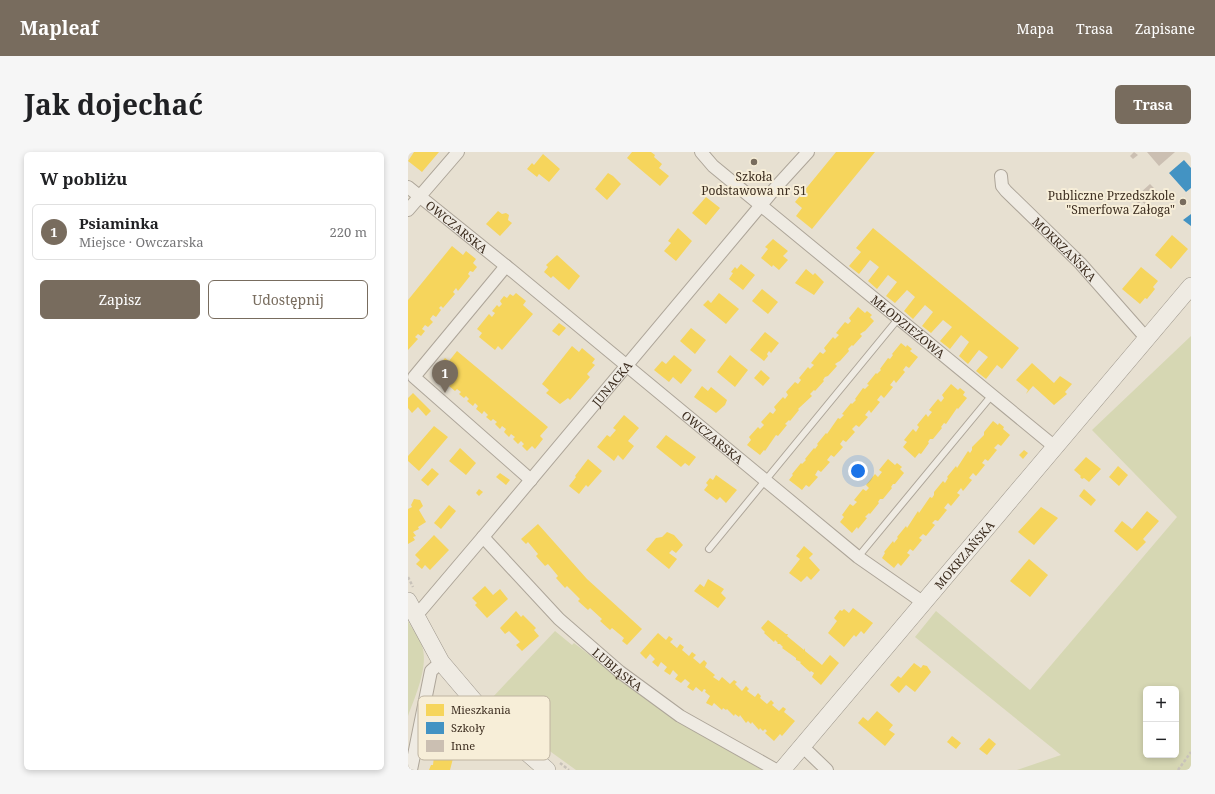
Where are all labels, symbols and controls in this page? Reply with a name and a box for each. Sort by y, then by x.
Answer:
text: Mapleaf [20,15,98,41]
text: Mapa [1017,19,1054,38]
text: Trasa [1076,19,1113,38]
text: Zapisane [1135,19,1195,38]
text: Jak dojechać [24,85,203,123]
button: Trasa [1115,85,1191,124]
marker: Szkoła Podstawowa nr 51 [749,157,759,167]
text: W pobliżu [40,167,127,190]
place label: Szkoła Podstawowa nr 51 [701,168,807,199]
place label: Publiczne Przedszkole "Smerfowa Załoga" [1048,187,1175,218]
street label: OWCZARSKA [422,196,492,257]
marker: Publiczne Przedszkole "Smerfowa Załoga" [1178,197,1188,207]
text: Psiaminka [79,213,159,233]
street label: MOKRZAŃSKA [1029,213,1101,285]
text: 1 [50,223,58,241]
text: 220 m [330,223,367,241]
text: Miejsce · Owczarska [79,233,204,251]
button: Zapisz [40,280,200,319]
button: Udostępnij [208,280,368,319]
street label: MŁODZIEŻOWA [867,291,949,362]
street label: JUNACKA [587,357,636,410]
pin: 1 [432,360,458,393]
street label: OWCZARSKA [678,406,747,468]
your location [848,461,868,481]
street label: MOKRZAŃSKA [930,516,998,592]
street label: LUBIĄSKA [589,643,647,695]
map controls [1143,686,1179,758]
button: + [1143,686,1179,722]
legend [418,696,550,760]
text: Mieszkania [451,702,511,717]
text: Szkoły [451,720,486,735]
button: − [1143,722,1179,758]
text: Inne [451,738,475,753]

